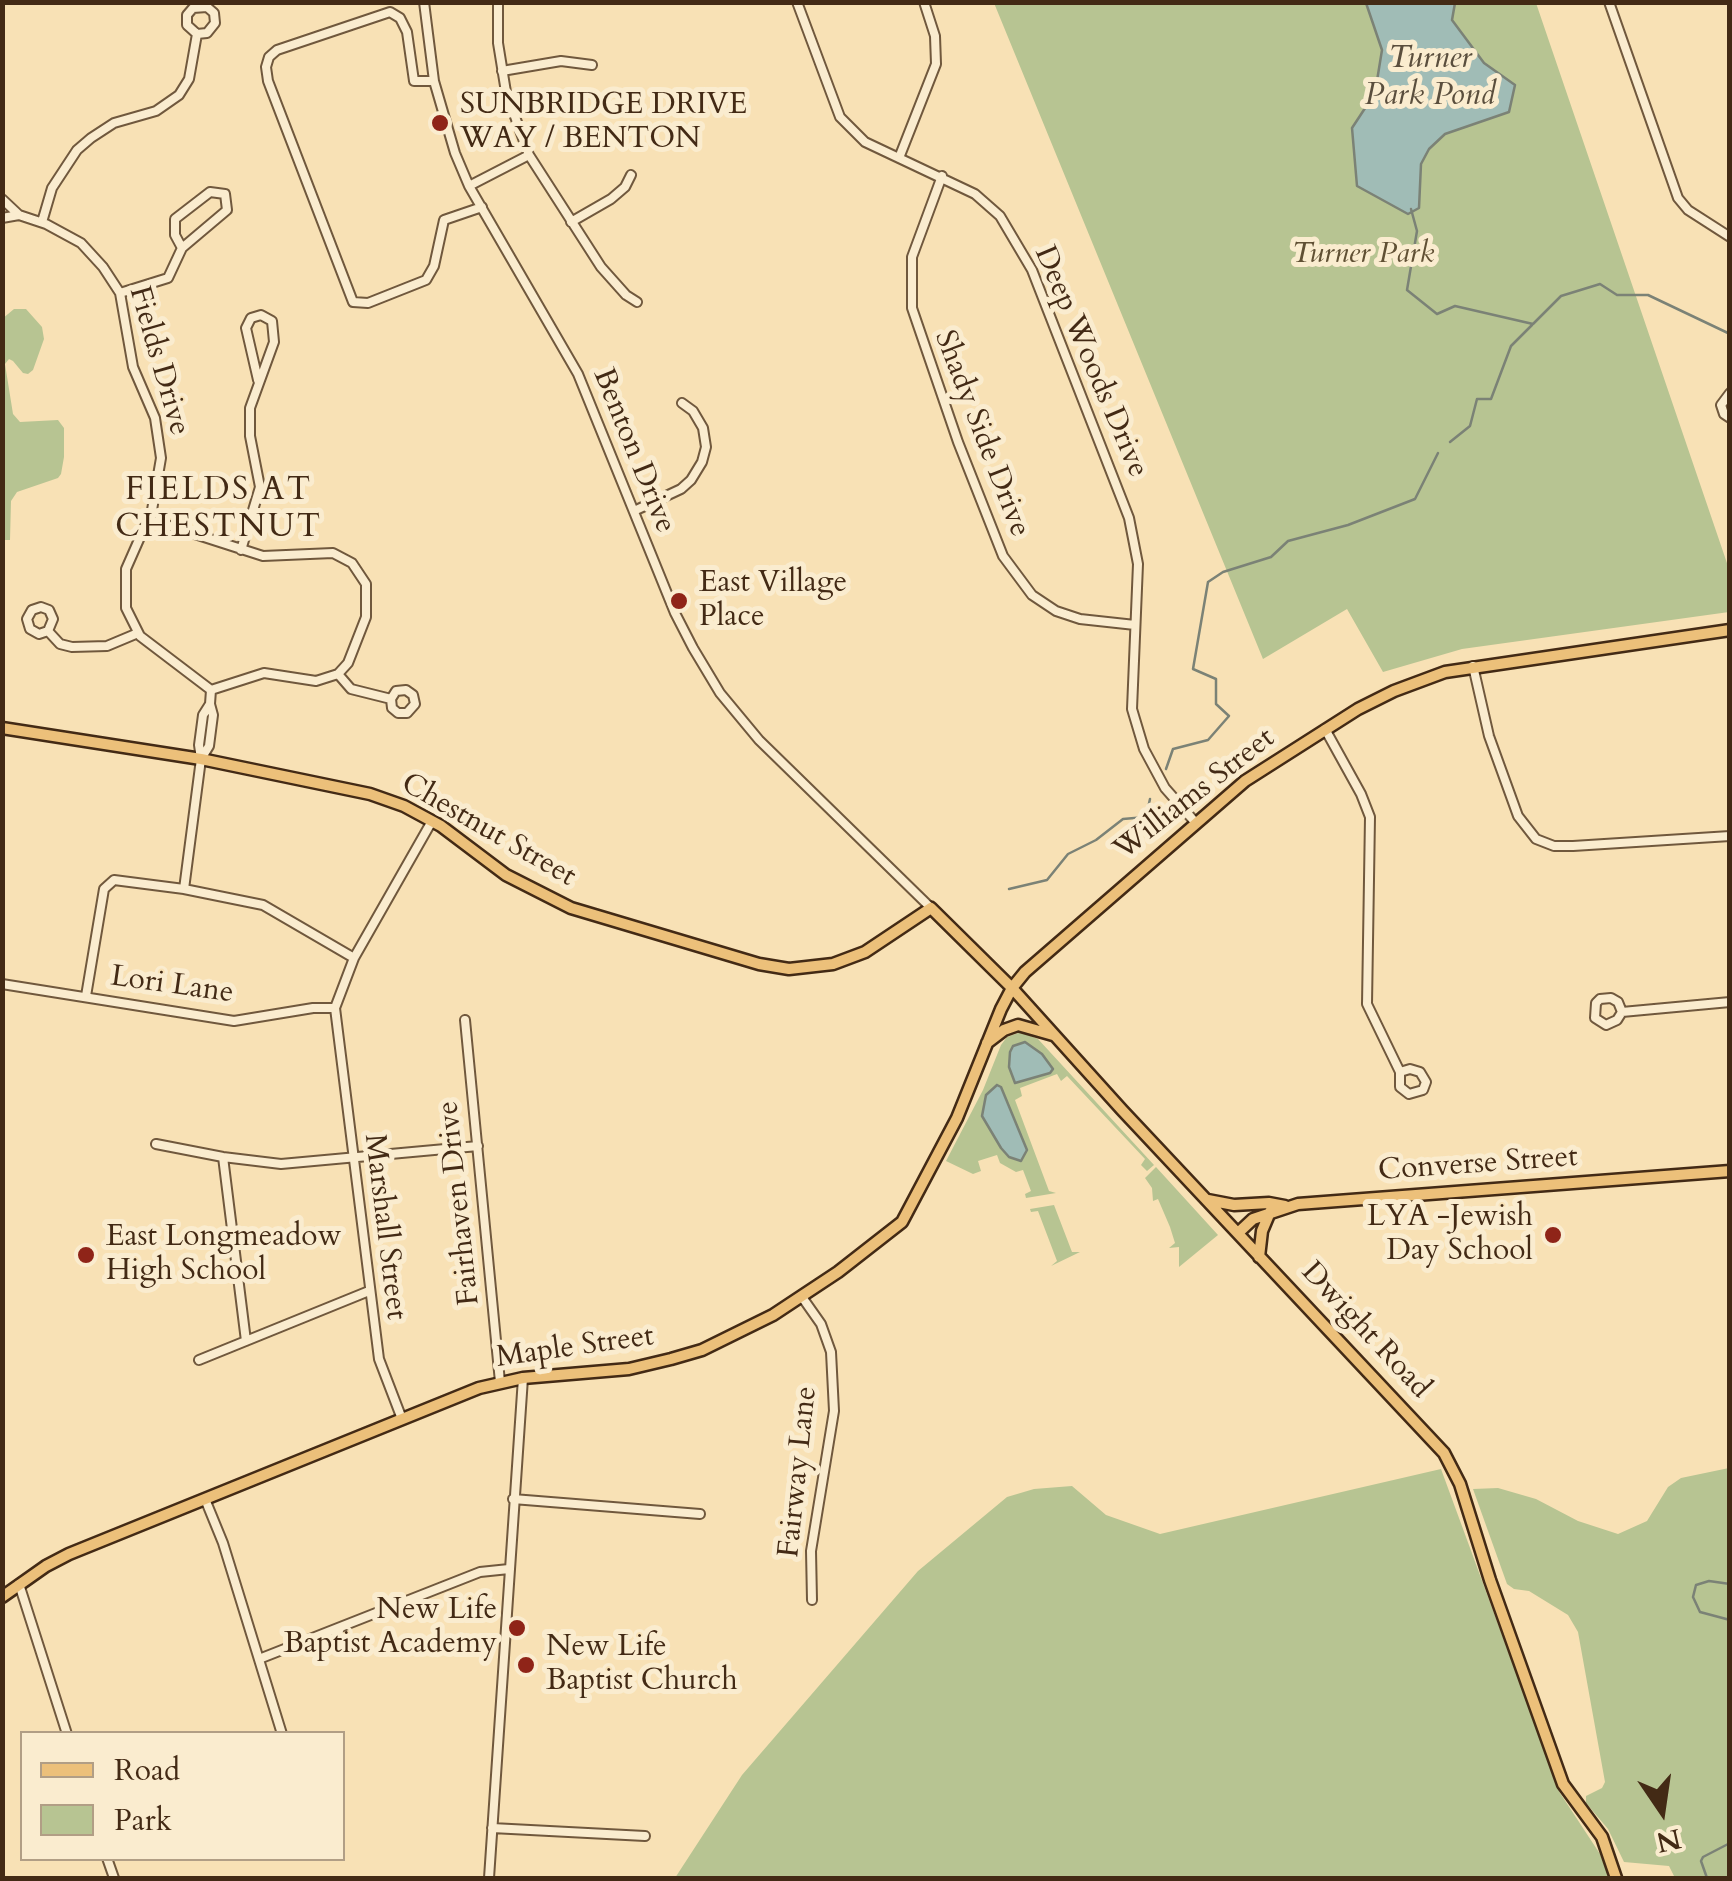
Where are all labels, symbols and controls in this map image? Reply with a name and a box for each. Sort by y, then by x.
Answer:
water label: Turner Park Pond [1364,41,1496,116]
place label: SUNBRIDGE DRIVE WAY / BENTON [460,88,747,158]
marker: SUNBRIDGE DRIVE WAY / BENTON [429,112,451,134]
park label: Turner Park [1292,237,1434,273]
street label: Deep Woods Drive [1025,241,1155,483]
street label: Fields Drive [120,282,196,440]
street label: Shady Side Drive [925,326,1037,542]
street label: Benton Drive [584,363,682,539]
district label: FIELDS AT CHESTNUT [115,473,323,548]
place label: East Village Place [699,566,847,636]
marker: East Village Place [668,590,690,612]
street label: Williams Street [1108,721,1282,869]
street label: Chestnut Street [394,766,582,896]
street label: Lori Lane [108,960,236,1012]
street label: Fairhaven Drive [431,1099,489,1307]
street label: Marshall Street [355,1132,413,1322]
street label: Converse Street [1377,1140,1579,1190]
place label: LYA -Jewish Day School [1367,1200,1533,1270]
place label: East Longmeadow High School [106,1220,341,1290]
marker: LYA -Jewish Day School [1542,1224,1564,1246]
marker: East Longmeadow High School [75,1244,97,1266]
street label: Dwight Road [1293,1255,1437,1407]
street label: Maple Street [494,1319,656,1377]
street label: Fairway Lane [772,1385,826,1559]
place label: New Life Baptist Academy [283,1593,497,1664]
marker: New Life Baptist Academy [506,1617,528,1639]
place label: New Life Baptist Church [546,1630,738,1700]
marker: New Life Baptist Church [515,1654,537,1676]
legend [20,1731,345,1861]
text: Road [114,1750,180,1791]
north arrow [1612,1761,1712,1861]
text: Park [114,1800,172,1841]
text: N [1653,1819,1685,1861]

